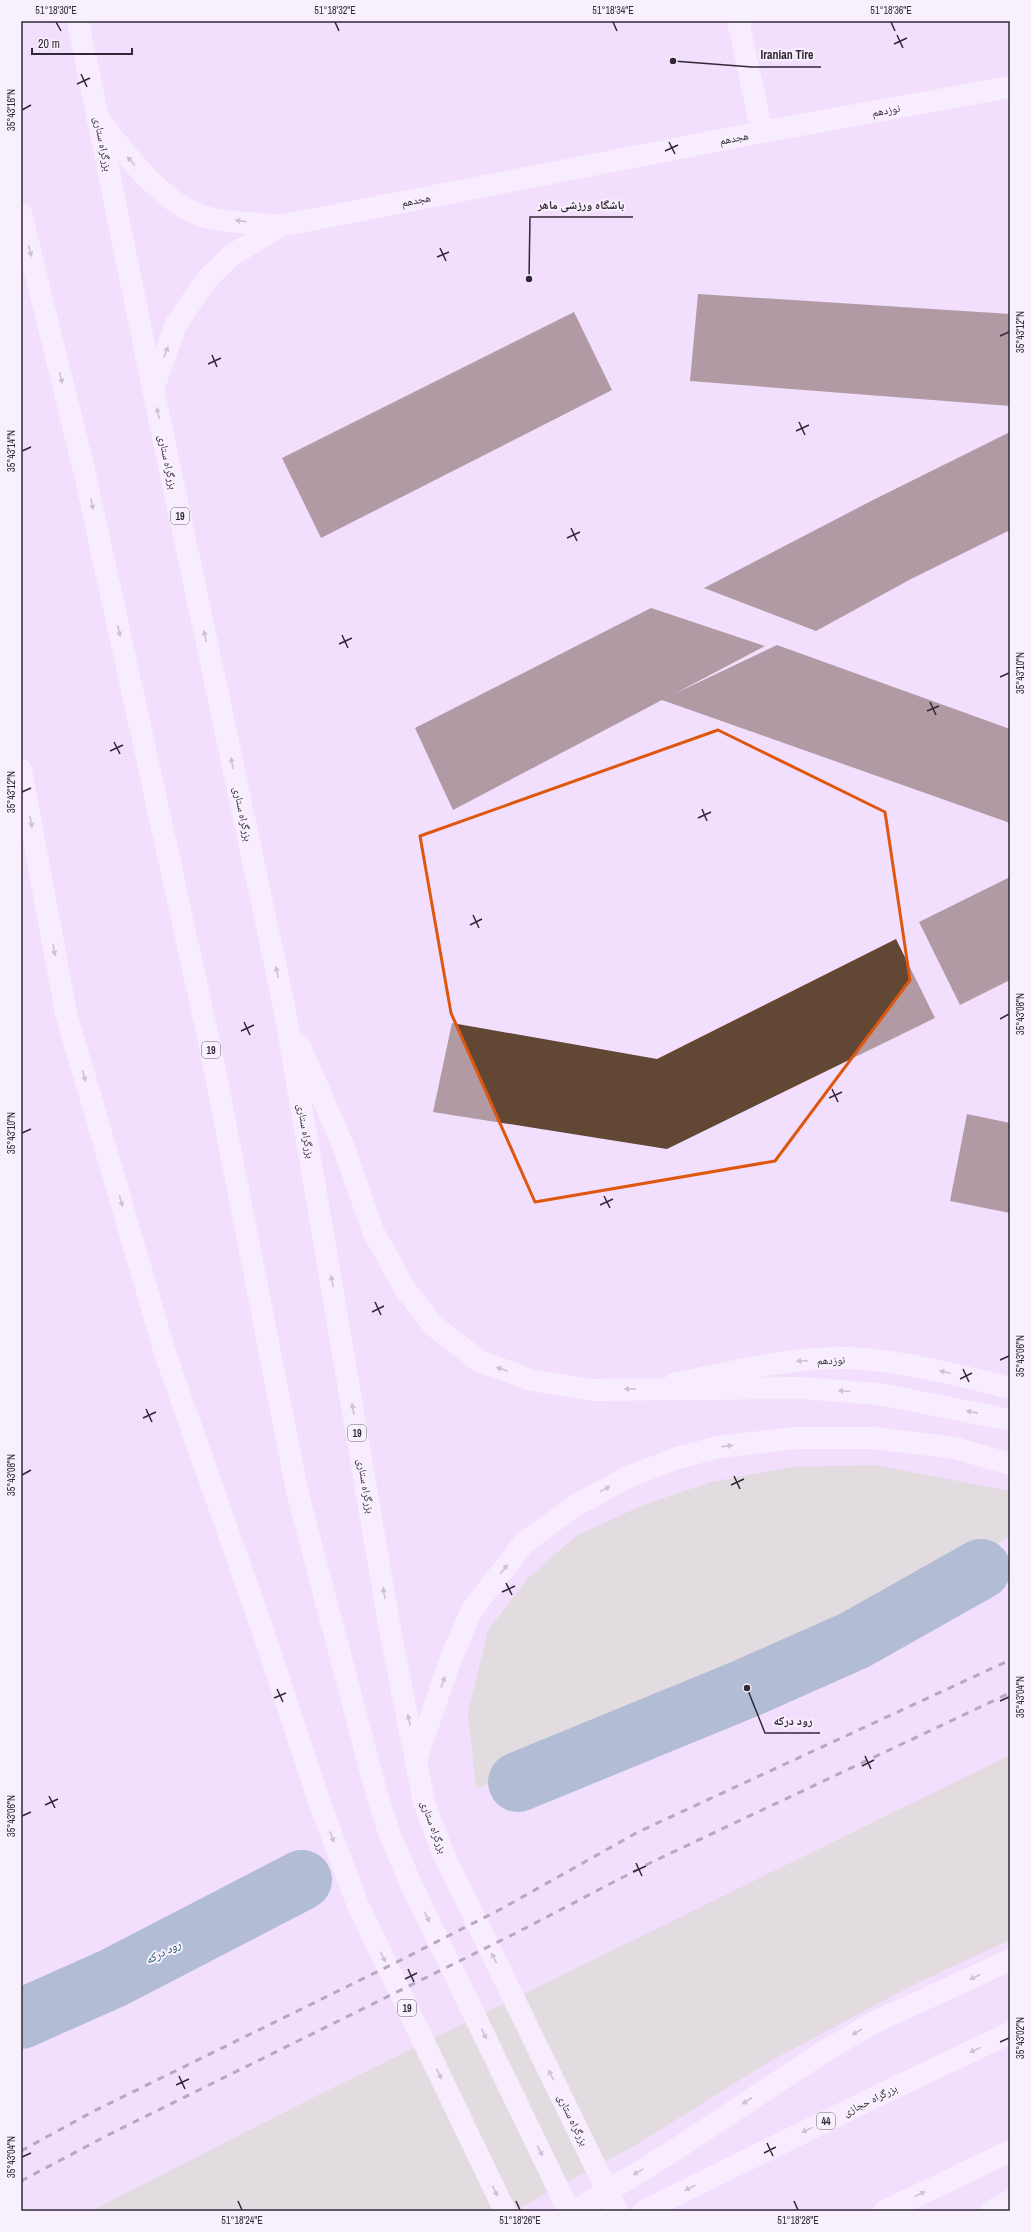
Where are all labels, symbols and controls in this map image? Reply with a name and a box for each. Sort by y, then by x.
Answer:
text: 51°18'30"E [35,4,77,17]
text: 51°18'32"E [314,4,356,17]
text: 51°18'34"E [592,4,634,17]
text: 51°18'36"E [870,4,912,17]
scale bar [32,30,132,56]
text: 20 m [38,36,60,52]
callout: Iranian Tire [752,43,821,67]
text: Iranian Tire [761,47,814,63]
text: 35°43'16"N [5,89,18,131]
street label: نوزدهم [871,101,901,120]
street label: بزرگراه ستاری [91,115,115,173]
street label: هجدهم [718,128,750,149]
one-way arrow [127,155,136,166]
street label: هجدهم [400,190,432,211]
callout: باشگاه ورزشی ماهر [530,193,633,217]
text: باشگاه ورزشی ماهر [537,197,624,213]
one-way arrow [235,218,247,225]
one-way arrow [28,245,34,258]
text: 35°43'12"N [1014,311,1027,353]
one-way arrow [163,346,169,358]
one-way arrow [59,371,65,384]
one-way arrow [154,407,160,419]
text: 35°43'14"N [5,430,18,472]
street label: بزرگراه ستاری [155,433,181,491]
one-way arrow [89,498,95,510]
road number: 19 [171,508,189,524]
one-way arrow [117,625,123,637]
one-way arrow [202,630,208,642]
text: 35°43'10"N [1014,652,1027,694]
one-way arrow [229,757,235,769]
text: 35°43'12"N [5,771,18,813]
street label: بزرگراه ستاری [230,785,256,843]
one-way arrow [28,816,34,828]
one-way arrow [52,944,58,956]
one-way arrow [273,966,279,979]
text: 35°43'08"N [1014,993,1027,1035]
road number: 19 [202,1042,220,1058]
one-way arrow [81,1071,87,1083]
street label: بزرگراه ستاری [294,1103,318,1159]
text: 35°43'10"N [5,1112,18,1154]
one-way arrow [118,1195,124,1207]
one-way arrow [329,1275,335,1287]
text: 35°43'06"N [1014,1335,1027,1377]
street label: نوزدهم [817,1353,845,1368]
one-way arrow [796,1357,808,1364]
one-way arrow [496,1366,508,1372]
one-way arrow [939,1369,951,1375]
one-way arrow [623,1386,636,1392]
one-way arrow [838,1388,850,1395]
one-way arrow [350,1403,356,1416]
one-way arrow [966,1408,978,1414]
road number: 19 [348,1425,366,1441]
one-way arrow [721,1443,733,1450]
text: 35°43'08"N [5,1454,18,1496]
street label: بزرگراه ستاری [354,1458,378,1514]
one-way arrow [599,1486,611,1493]
one-way arrow [500,1563,508,1574]
one-way arrow [381,1587,387,1599]
one-way arrow [440,1676,446,1688]
text: 35°43'04"N [1014,1676,1027,1718]
callout: رود درکه [765,1709,820,1733]
text: رود درکه [773,1713,813,1729]
one-way arrow [405,1714,411,1727]
text: 35°43'06"N [5,1795,18,1837]
street label: بزرگراه ستاری [418,1799,450,1855]
one-way arrow [330,1832,336,1844]
one-way arrow [424,1911,430,1923]
water label: رود درکه [142,1936,184,1968]
one-way arrow [380,1951,386,1963]
one-way arrow [491,1953,497,1964]
one-way arrow [969,1974,980,1980]
road number: 19 [398,2000,416,2016]
text: 35°43'02"N [1014,2017,1027,2059]
one-way arrow [481,2028,487,2040]
one-way arrow [851,2028,863,2035]
one-way arrow [969,2047,980,2053]
one-way arrow [436,2068,442,2080]
one-way arrow [548,2070,554,2081]
street label: بزرگراه حجازی [841,2081,899,2119]
street label: بزرگراه ستاری [555,2092,591,2148]
one-way arrow [742,2097,752,2105]
road number: 44 [817,2113,835,2129]
one-way arrow [801,2127,813,2133]
text: 35°43'04"N [5,2136,18,2178]
one-way arrow [537,2145,543,2157]
one-way arrow [632,2169,644,2176]
one-way arrow [492,2185,498,2197]
one-way arrow [685,2185,696,2191]
one-way arrow [915,2191,926,2197]
text: 51°18'24"E [221,2214,263,2227]
text: 51°18'26"E [499,2214,541,2227]
text: 51°18'28"E [777,2214,819,2227]

